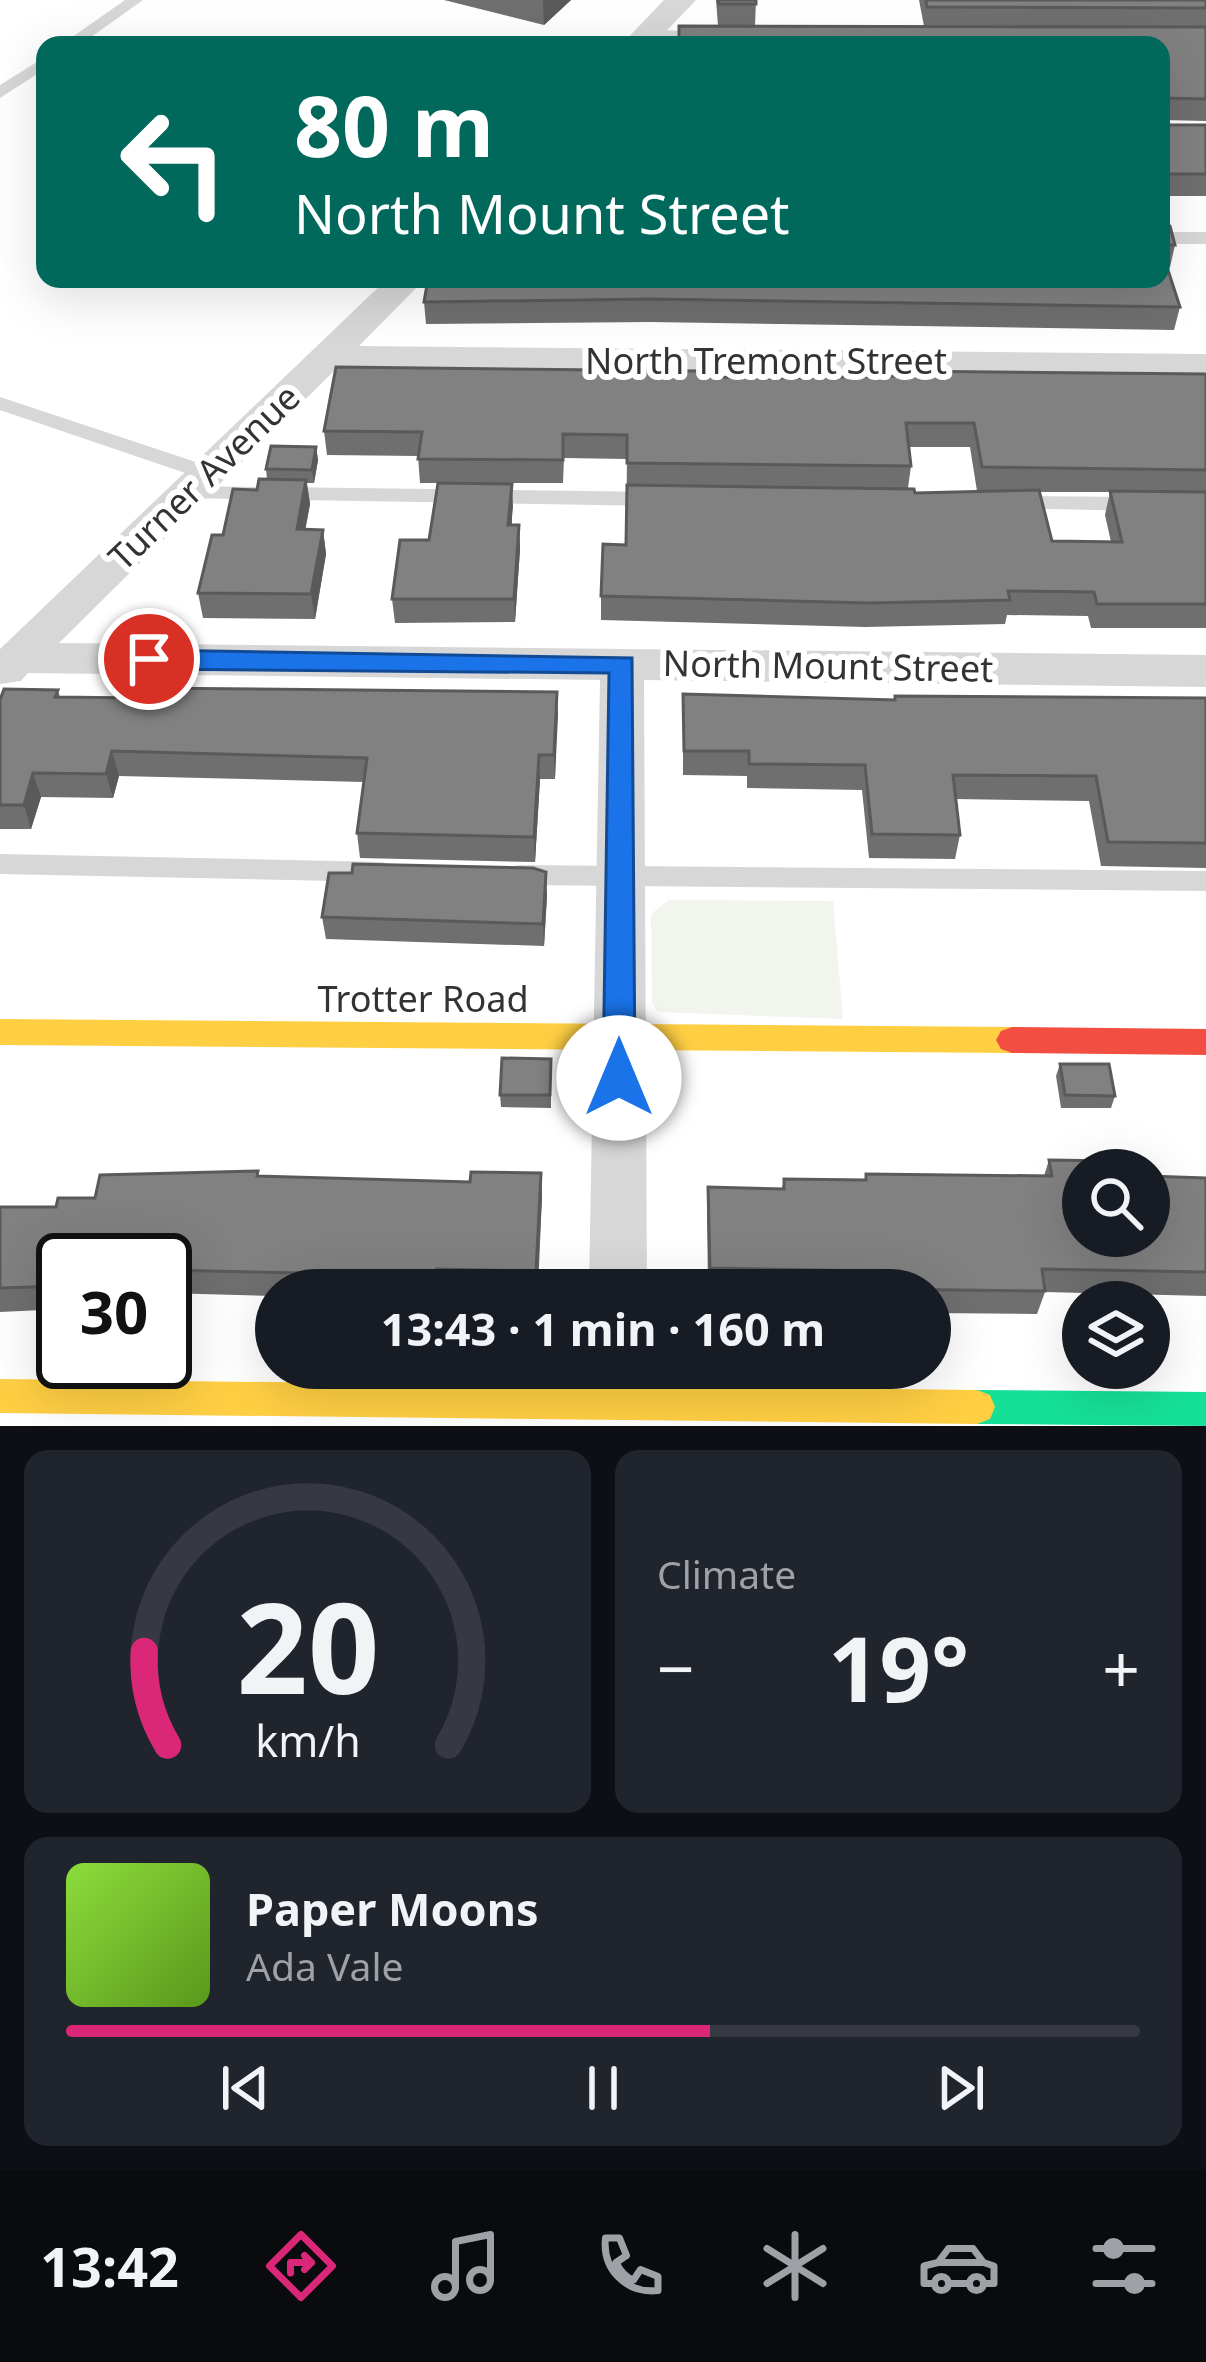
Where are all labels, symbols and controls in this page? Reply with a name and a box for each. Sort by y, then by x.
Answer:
text: 80 m [294,67,494,182]
icon: left [96,84,252,240]
text: North Mount Street [294,176,790,250]
street label: North Tremont Street [585,336,947,385]
street label: Turner Avenue [97,373,310,581]
pin [98,608,200,710]
icon: arrive [116,626,182,692]
street label: North Mount Street [662,638,994,693]
street label: Trotter Road [317,974,529,1023]
position arrow [556,1015,682,1141]
map controls [1062,1149,1170,1389]
button: search [1062,1149,1170,1257]
speed limit sign: 30 [36,1233,192,1389]
button: layers [1062,1281,1170,1389]
text: 13:43 · 1 min · 160 m [381,1298,825,1359]
text: Climate [657,1547,796,1600]
text: 20 [236,1561,379,1731]
text: 19° [828,1606,969,1728]
text: − [657,1622,695,1712]
text: + [1102,1622,1140,1712]
text: km/h [255,1710,360,1769]
text: Paper Moons [246,1878,539,1939]
text: Ada Vale [246,1939,403,1992]
icon: previous [212,2055,278,2121]
icon: pause [570,2055,636,2121]
icon: next [928,2055,994,2121]
icon: directions [259,2224,343,2308]
icon: music [424,2224,508,2308]
icon: phone [588,2224,672,2308]
icon: climate [753,2224,837,2308]
icon: car [917,2224,1001,2308]
icon: filters [1082,2224,1166,2308]
text: 13:42 [40,2229,179,2303]

